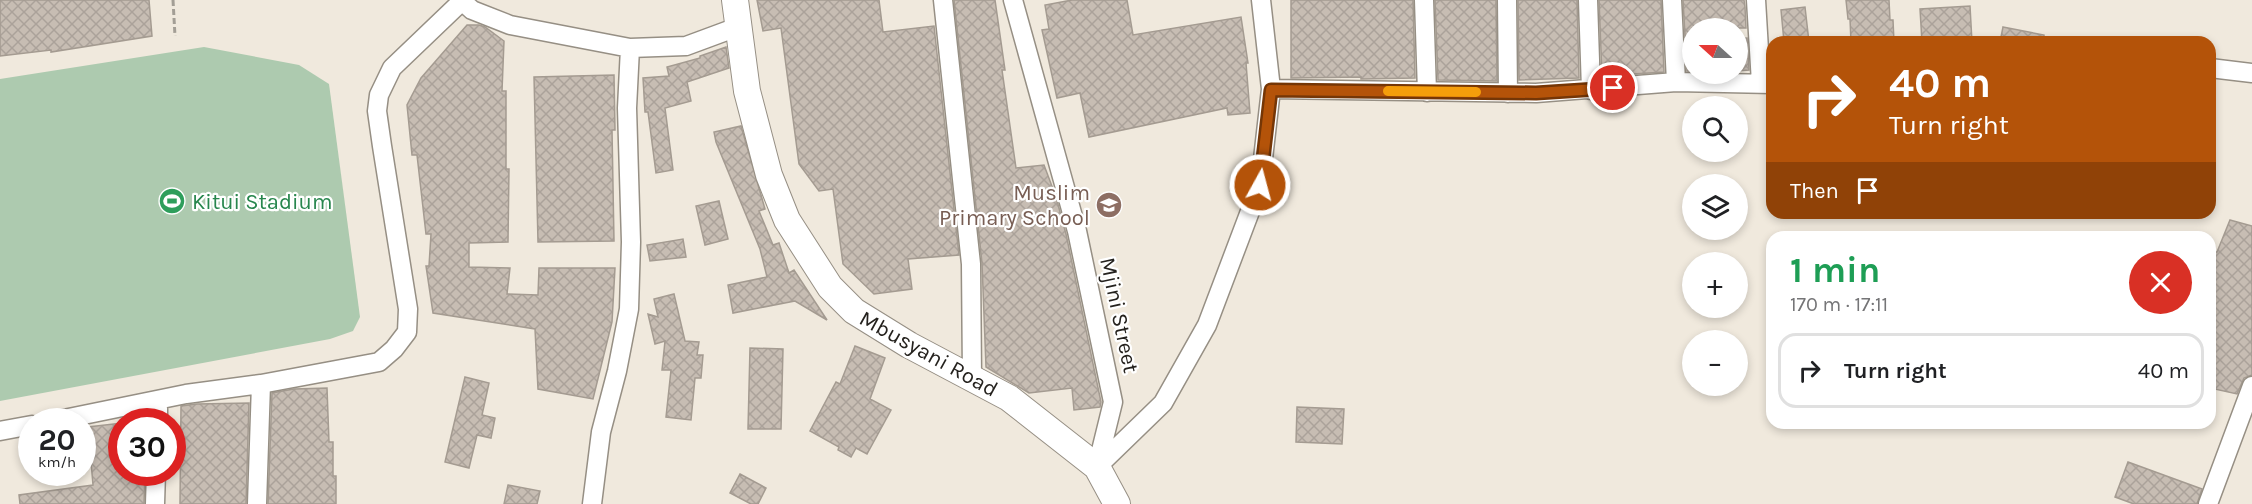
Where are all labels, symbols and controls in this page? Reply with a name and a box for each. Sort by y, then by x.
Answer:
north arrow [1682,18,1748,84]
map controls [1682,18,1748,396]
text: 40 m [1889,58,1991,108]
icon: right [1790,60,1868,138]
pin [1587,62,1638,113]
icon: arrive [1596,71,1629,104]
button: search [1682,96,1748,162]
text: Turn right [1889,109,2009,141]
position arrow [1228,153,1292,217]
button: layers [1682,174,1748,240]
icon: arrive [1851,174,1884,207]
text: Then [1790,178,1839,204]
place label: Muslim Primary School [939,180,1090,231]
sports icon: Kitui Stadium [157,186,187,216]
place label: Kitui Stadium [192,189,332,215]
school or university icon: Muslim Primary School [1094,190,1124,220]
text: 1 min [1790,249,1880,291]
button: close [2129,251,2192,314]
button: + [1682,252,1748,318]
street label: Mjini Street [1094,255,1144,375]
text: 170 m · 17:11 [1790,293,1888,316]
street label: Mbusyani Road [855,305,1002,403]
button: − [1682,330,1748,396]
icon: right [1793,354,1826,387]
text: Turn right [1844,358,1947,384]
text: 40 m [2138,358,2189,384]
speed limit sign: 30 [108,408,186,486]
text: 20 [38,422,76,458]
text: km/h [38,453,76,471]

